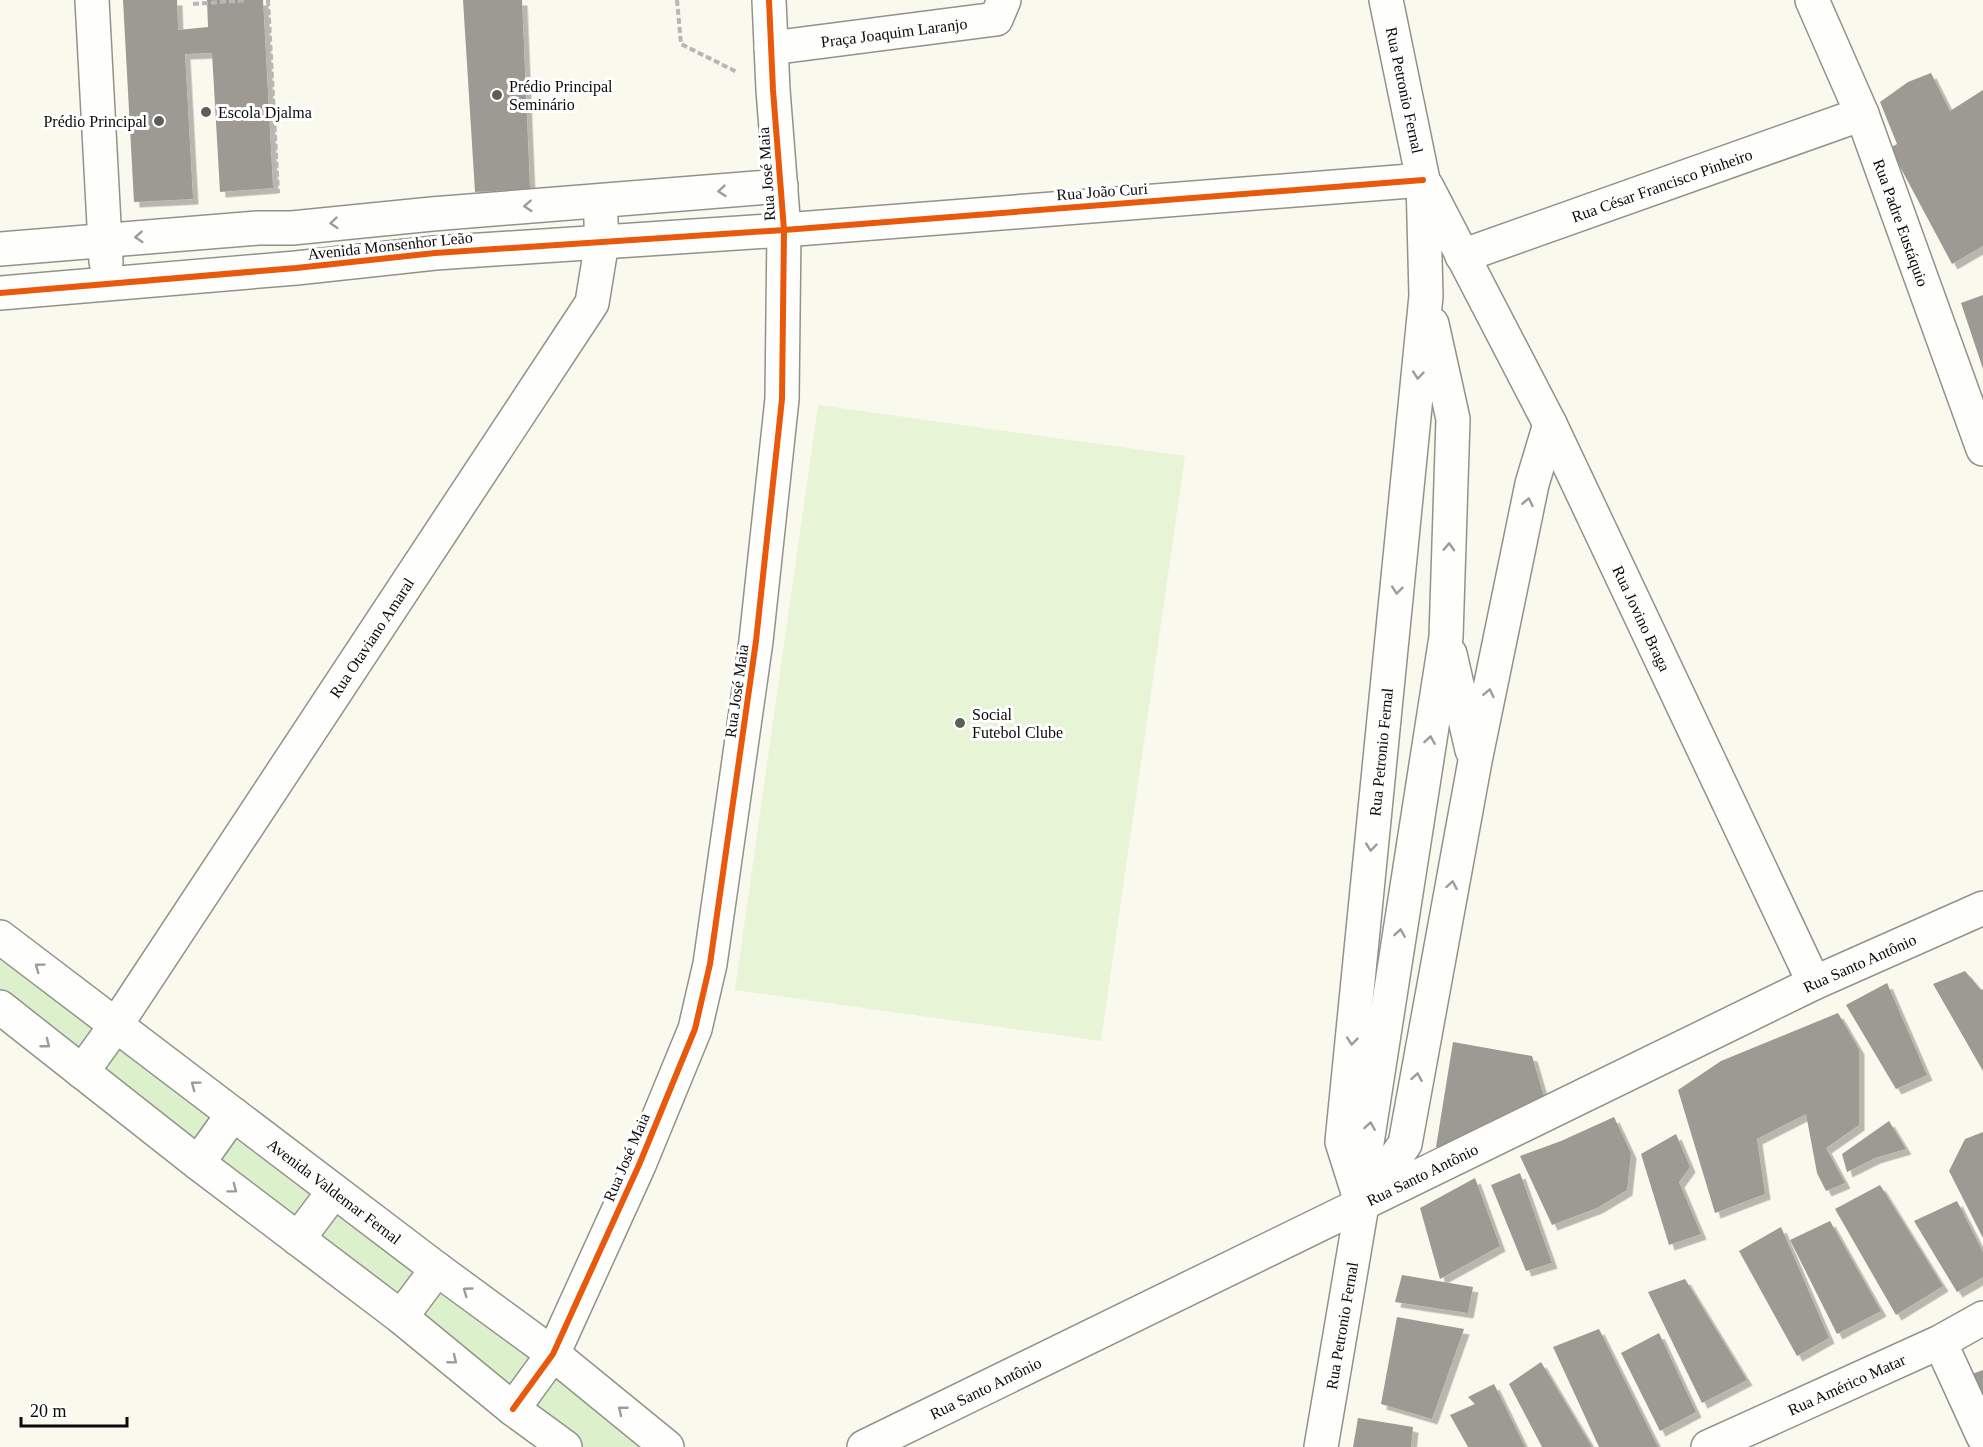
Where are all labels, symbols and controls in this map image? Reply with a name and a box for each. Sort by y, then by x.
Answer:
street label: Praça Joaquim Laranjo [820,15,968,51]
street label: Rua Petronio Fernal [1383,25,1426,155]
place label: Prédio Principal Seminário [509,78,613,113]
marker: Prédio Principal Seminário [490,88,504,102]
place label: Escola Djalma [218,104,312,122]
marker: Escola Djalma [199,105,213,119]
place label: Prédio Principal [43,113,148,131]
marker: Prédio Principal [152,114,166,128]
street label: Rua José Maia [755,126,778,222]
street label: Rua César Francisco Pinheiro [1569,146,1755,225]
street label: Rua Padre Eustáquio [1870,157,1932,289]
street label: Rua João Curi [1056,180,1149,203]
one-way arrow [718,184,727,197]
one-way arrow [523,200,532,213]
one-way arrow [329,216,338,229]
street label: Avenida Monsenhor Leão [307,228,473,263]
one-way arrow [135,231,144,244]
one-way arrow [1412,371,1425,380]
one-way arrow [1521,498,1534,508]
one-way arrow [1443,542,1456,551]
street label: Rua Jovino Braga [1609,563,1674,674]
street label: Rua Otaviano Amaral [326,574,418,701]
one-way arrow [1391,585,1404,595]
street label: Rua José Maia [722,643,751,739]
street label: Rua Petronio Fernal [1366,687,1396,817]
one-way arrow [1482,689,1495,699]
place label: Social Futebol Clube [972,706,1063,741]
marker: Social Futebol Clube [953,716,967,730]
one-way arrow [1424,736,1436,745]
one-way arrow [1365,842,1378,851]
one-way arrow [1445,880,1458,890]
one-way arrow [1393,929,1406,939]
street label: Rua Santo Antônio [1800,931,1919,996]
one-way arrow [35,963,46,974]
one-way arrow [39,1036,50,1047]
one-way arrow [1346,1036,1359,1045]
one-way arrow [1410,1072,1423,1082]
one-way arrow [190,1081,201,1092]
street label: Rua José Maia [600,1111,653,1204]
one-way arrow [1363,1121,1375,1130]
street label: Avenida Valdemar Fernal [264,1135,405,1248]
street label: Rua Santo Antônio [1364,1141,1481,1209]
one-way arrow [226,1182,237,1193]
street label: Rua Petronio Fernal [1323,1260,1361,1391]
one-way arrow [463,1287,474,1298]
street label: Rua Américo Matar [1785,1351,1909,1419]
one-way arrow [446,1353,457,1364]
street label: Rua Santo Antônio [927,1354,1044,1423]
scale bar [21,1390,128,1428]
text: 20 m [30,1401,67,1421]
one-way arrow [618,1406,629,1417]

